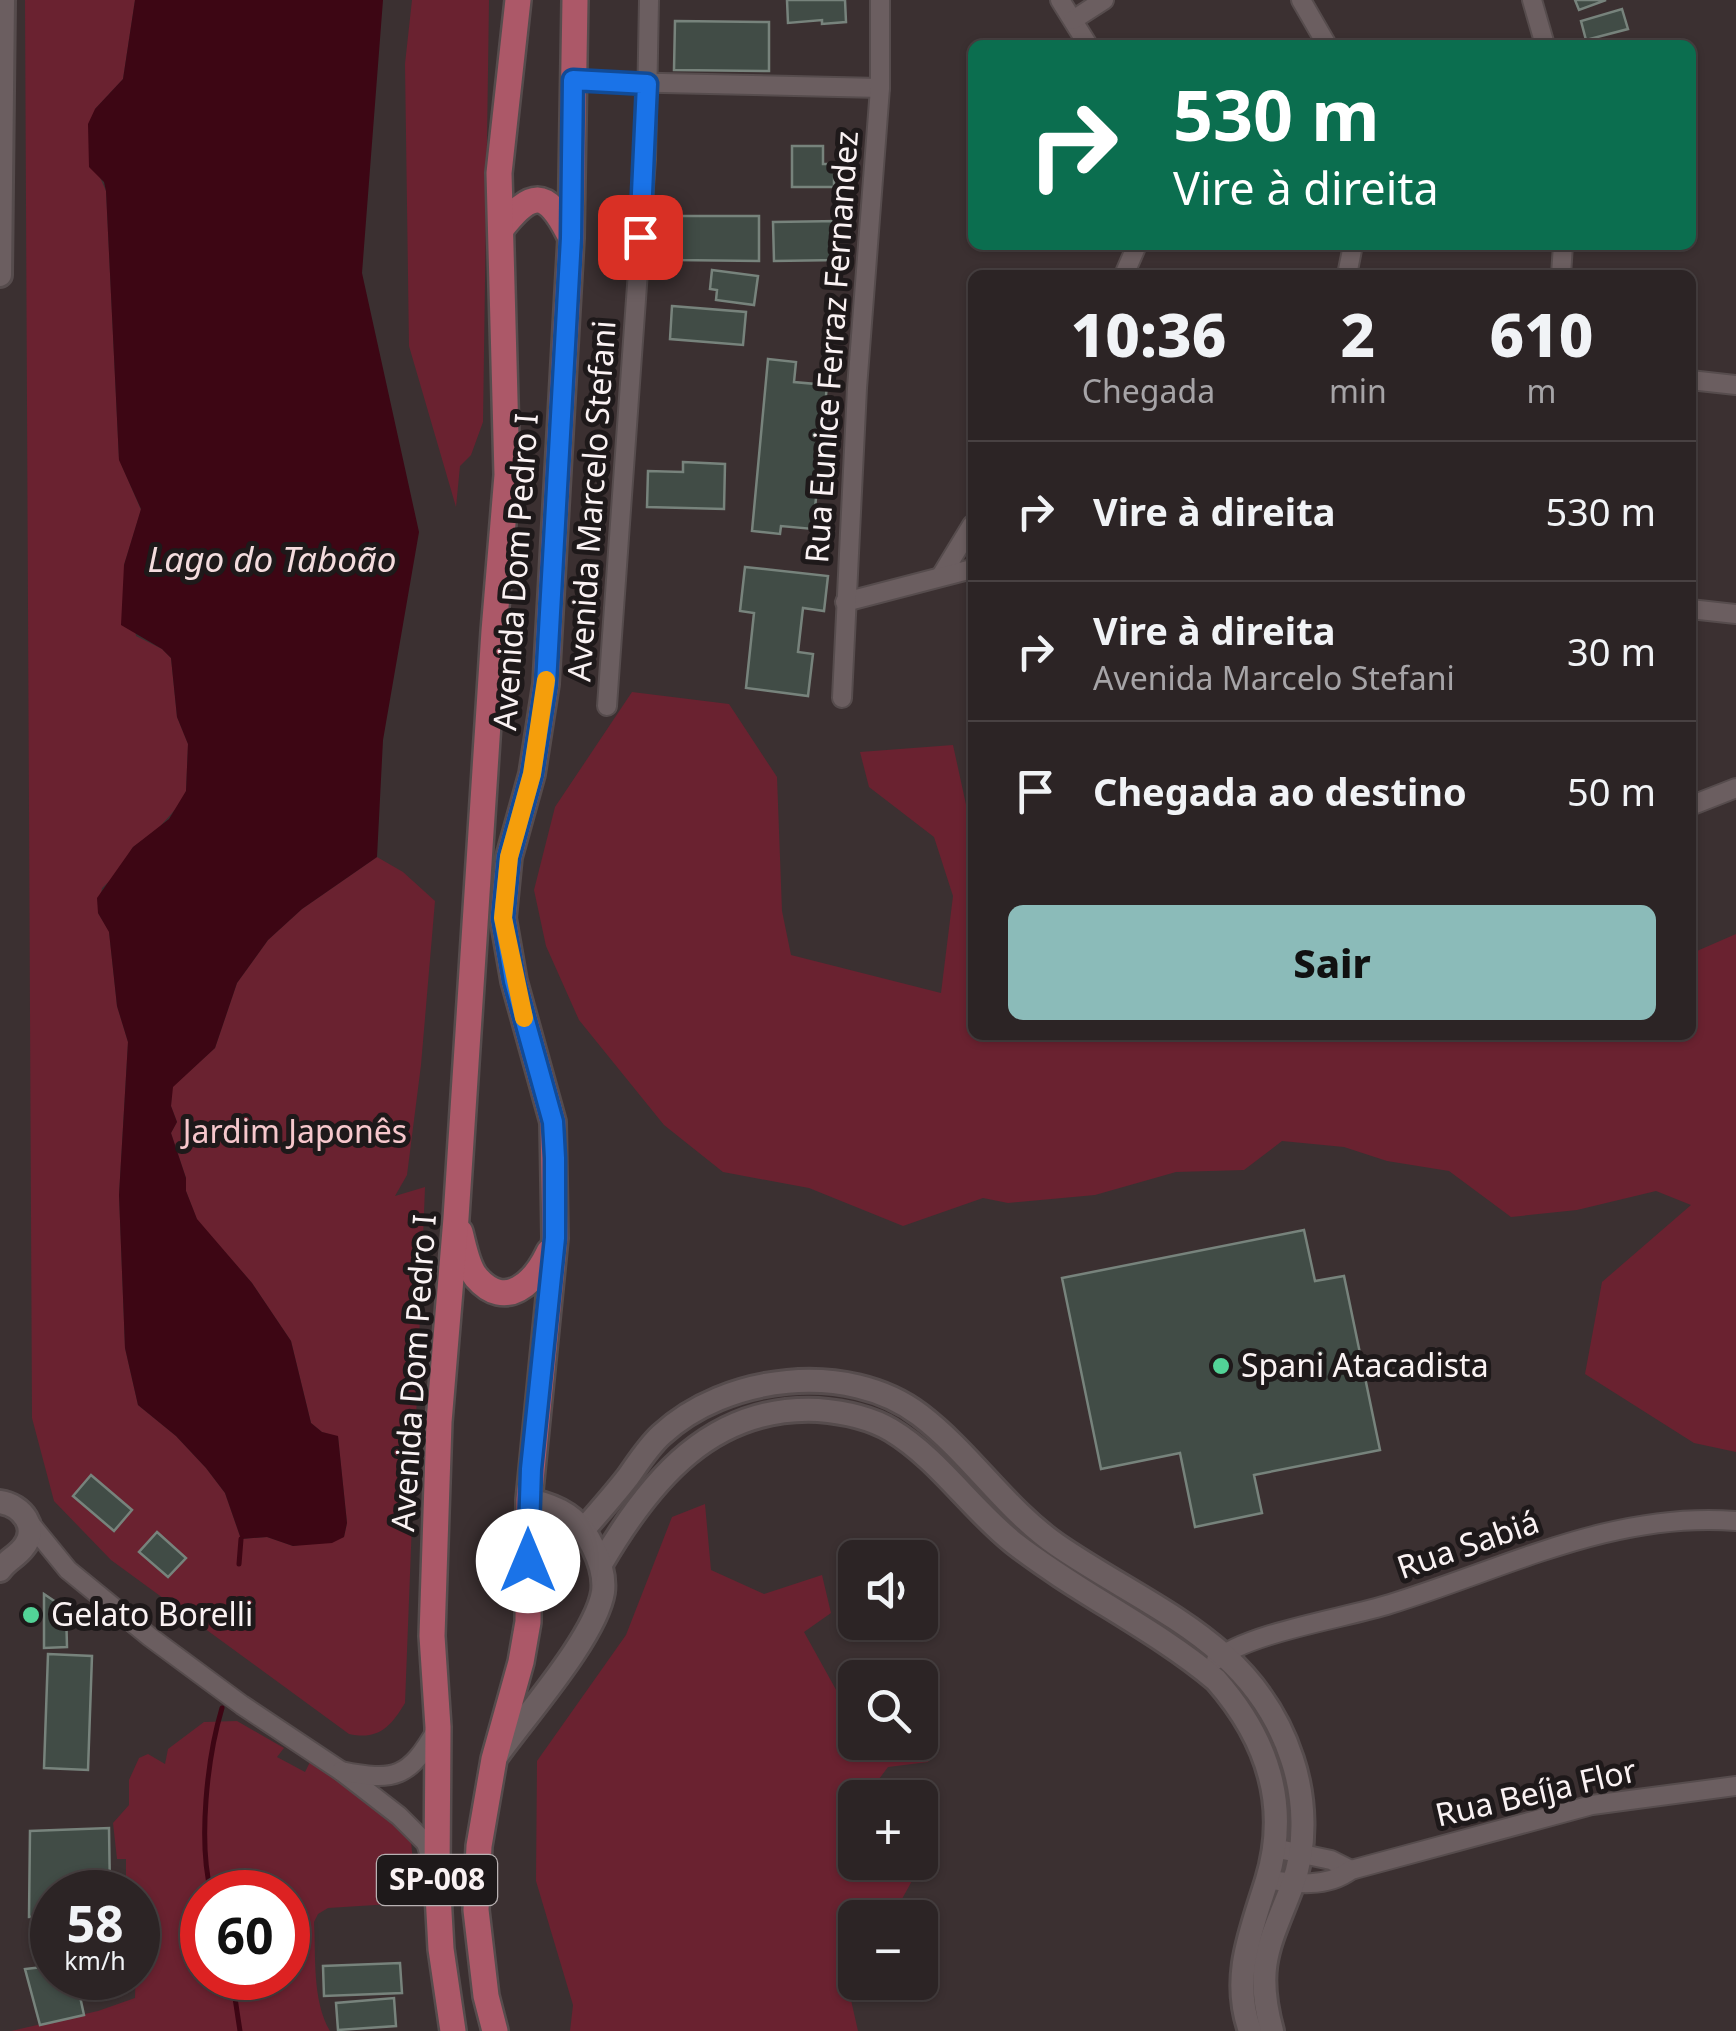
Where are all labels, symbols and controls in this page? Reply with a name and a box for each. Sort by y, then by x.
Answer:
text: 530 m [1173,66,1380,162]
icon: right [1008,80,1138,210]
street label: Rua Eunice Ferraz Fernandez [794,129,867,564]
text: Vire à direita [1173,157,1439,218]
pin [598,195,683,280]
icon: arrive [613,210,668,265]
text: 10:36 [1071,293,1226,375]
text: 2 [1341,293,1375,375]
text: 610 [1489,293,1593,375]
street label: Avenida Marcelo Stefani [556,319,625,683]
text: Chegada [1082,369,1215,412]
text: min [1329,369,1387,412]
text: m [1526,369,1556,412]
street label: Avenida Dom Pedro I [482,412,547,732]
icon: right [1008,484,1063,539]
text: Vire à direita [1093,485,1335,537]
text: 530 m [1545,485,1656,537]
water label: Lago do Taboão [148,535,396,582]
text: Vire à direita [1093,604,1335,656]
icon: right [1008,624,1063,679]
text: 30 m [1567,625,1656,677]
text: Avenida Marcelo Stefani [1093,656,1455,699]
icon: arrive [1008,764,1063,819]
text: Chegada ao destino [1093,765,1467,817]
text: 50 m [1567,765,1656,817]
button: Sair [1008,905,1656,1020]
park label: Jardim Japonês [180,1109,407,1152]
street label: Avenida Dom Pedro I [380,1213,445,1533]
place label: Spani Atacadista [1241,1343,1489,1386]
marker: Spani Atacadista [1210,1355,1232,1377]
street label: Rua Sabiá [1391,1499,1544,1588]
position arrow [476,1509,580,1613]
map controls [838,1540,938,2000]
button: sound [838,1540,938,1640]
place label: Gelato Borelli [51,1592,253,1635]
marker: Gelato Borelli [20,1604,42,1626]
button: search [838,1660,938,1760]
street label: Rua Beíja Flor [1431,1748,1640,1836]
button: + [838,1780,938,1880]
road number: SP-008 [377,1855,497,1905]
speed limit sign: 60 [180,1870,310,2000]
text: 58 [66,1889,124,1957]
button: − [838,1900,938,2000]
text: km/h [64,1943,126,1977]

